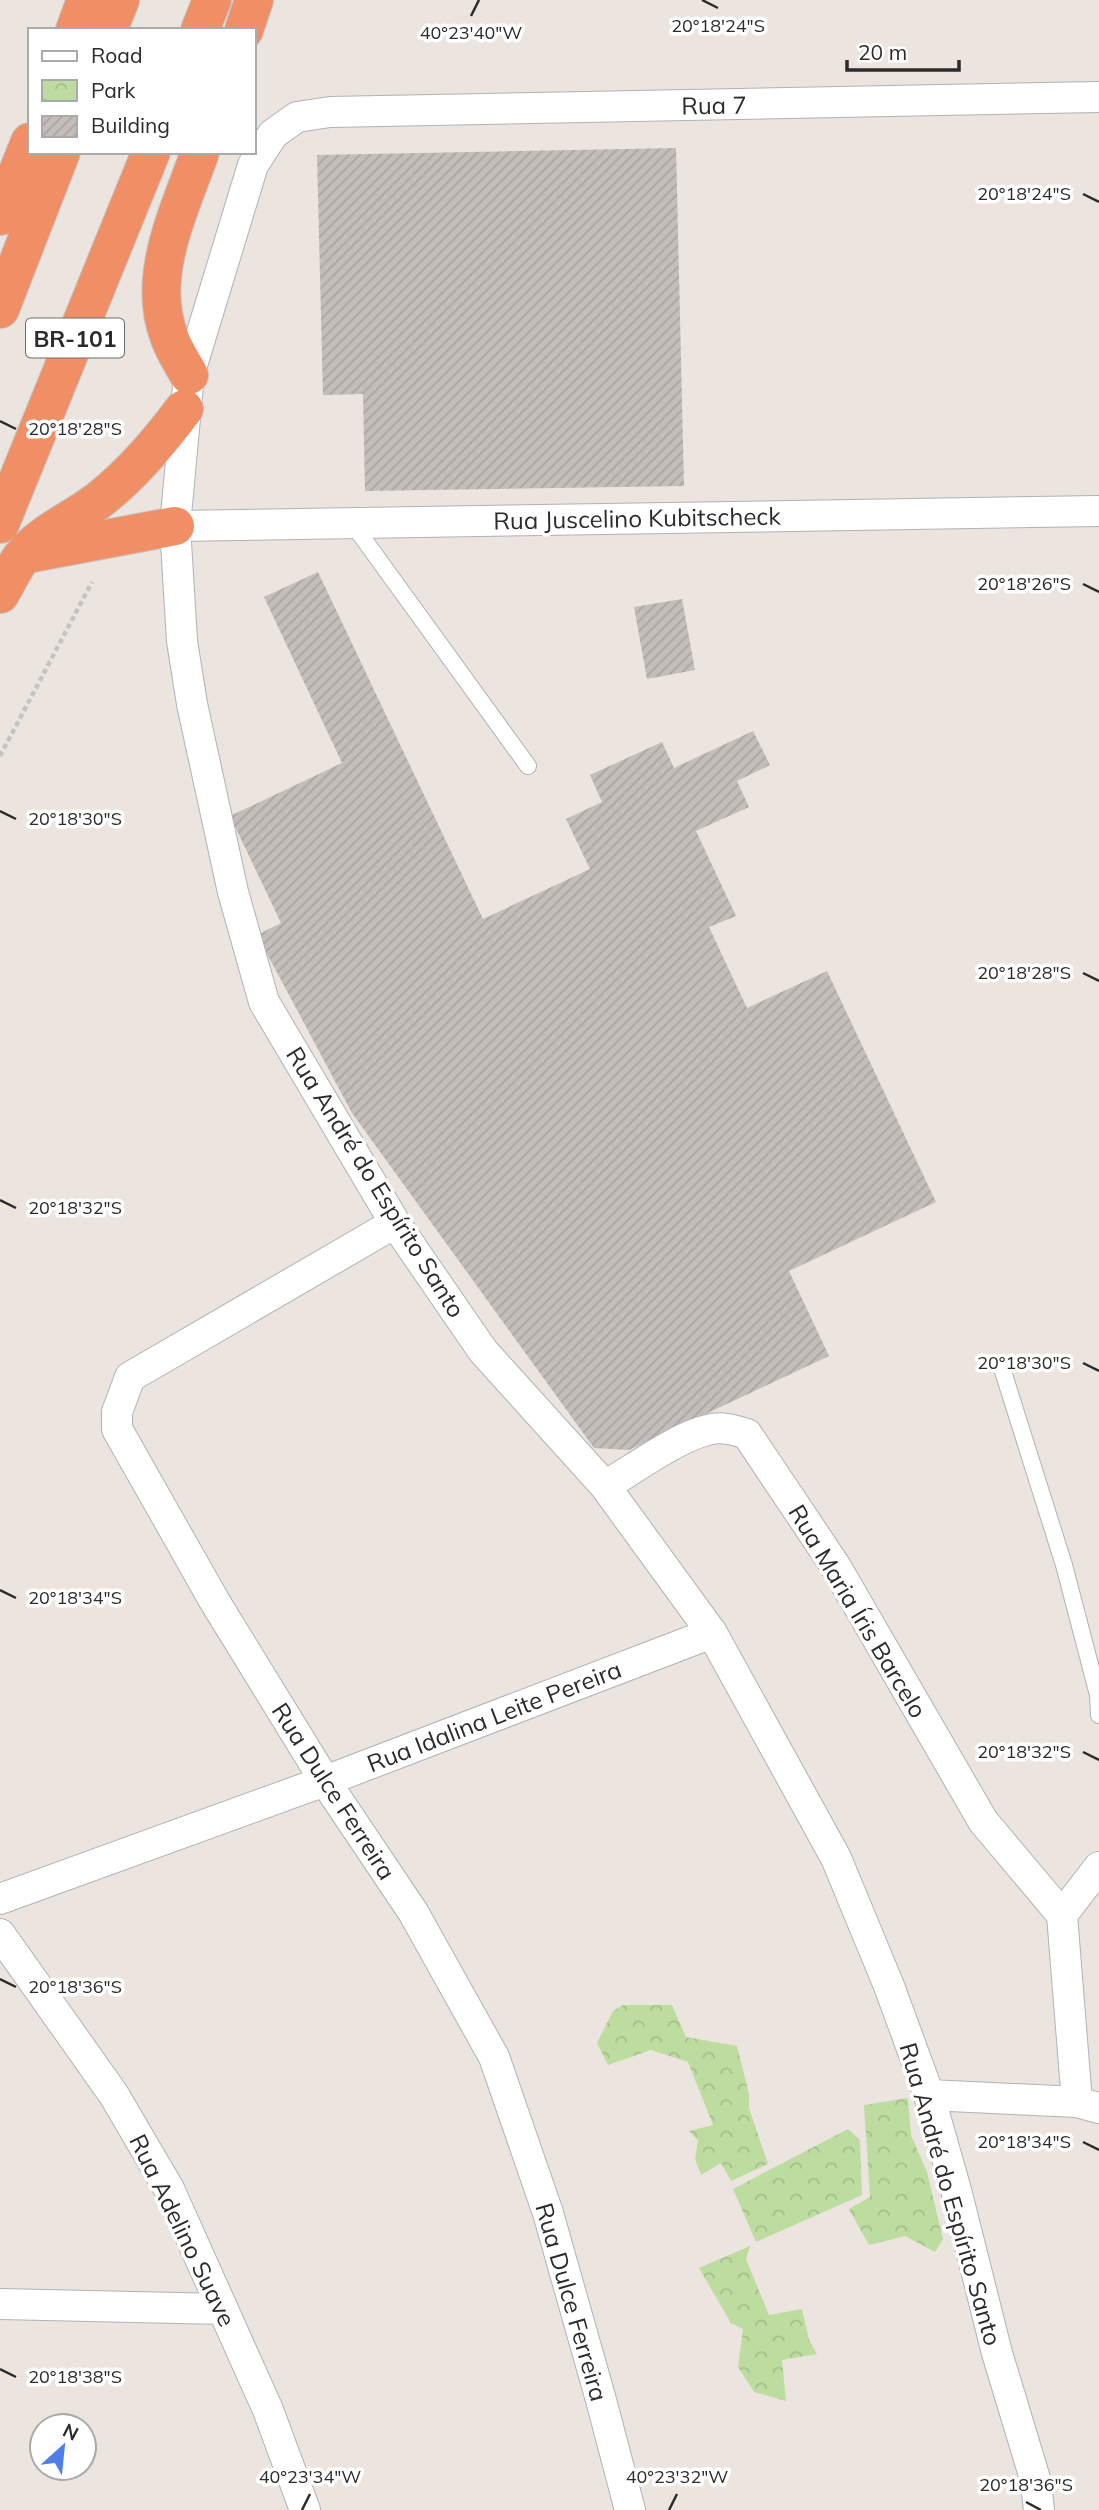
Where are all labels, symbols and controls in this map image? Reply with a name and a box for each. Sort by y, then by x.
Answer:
text: 20°18'24"S [671,14,765,37]
text: 40°23'40"W [420,21,522,44]
legend [28,28,256,154]
scale bar [847,28,959,72]
text: 20 m [858,39,907,65]
text: Road [91,42,142,68]
text: Park [91,77,135,103]
street label: Rua 7 [681,89,747,121]
text: Building [91,112,170,138]
text: 20°18'24"S [977,182,1071,205]
road number: BR-101 [26,318,124,358]
text: 20°18'28"S [28,417,122,440]
street label: Rua Juscelino Kubitscheck [493,500,782,536]
text: 20°18'26"S [977,572,1071,595]
text: 20°18'30"S [28,807,122,830]
text: 20°18'28"S [977,961,1071,984]
street label: Rua André do Espírito Santo [280,1041,472,1323]
text: 20°18'32"S [28,1196,122,1219]
text: 20°18'30"S [977,1351,1071,1374]
street label: Rua Maria Íris Barcelo [782,1499,934,1723]
text: 20°18'34"S [28,1586,122,1609]
street label: Rua Idalina Leite Pereira [363,1654,625,1778]
street label: Rua Dulce Ferreira [266,1697,402,1885]
text: 20°18'32"S [977,1740,1071,1763]
text: 20°18'36"S [28,1975,122,1998]
street label: Rua André do Espírito Santo [893,2039,1009,2349]
street label: Rua Adelino Suave [123,2129,243,2331]
text: 20°18'34"S [977,2130,1071,2153]
street label: Rua Dulce Ferreira [529,2199,615,2405]
text: 20°18'38"S [28,2365,122,2388]
north arrow [28,2412,98,2482]
text: N [59,2418,83,2446]
text: 40°23'34"W [259,2465,361,2488]
text: 40°23'32"W [626,2465,728,2488]
text: 20°18'36"S [979,2473,1073,2496]

